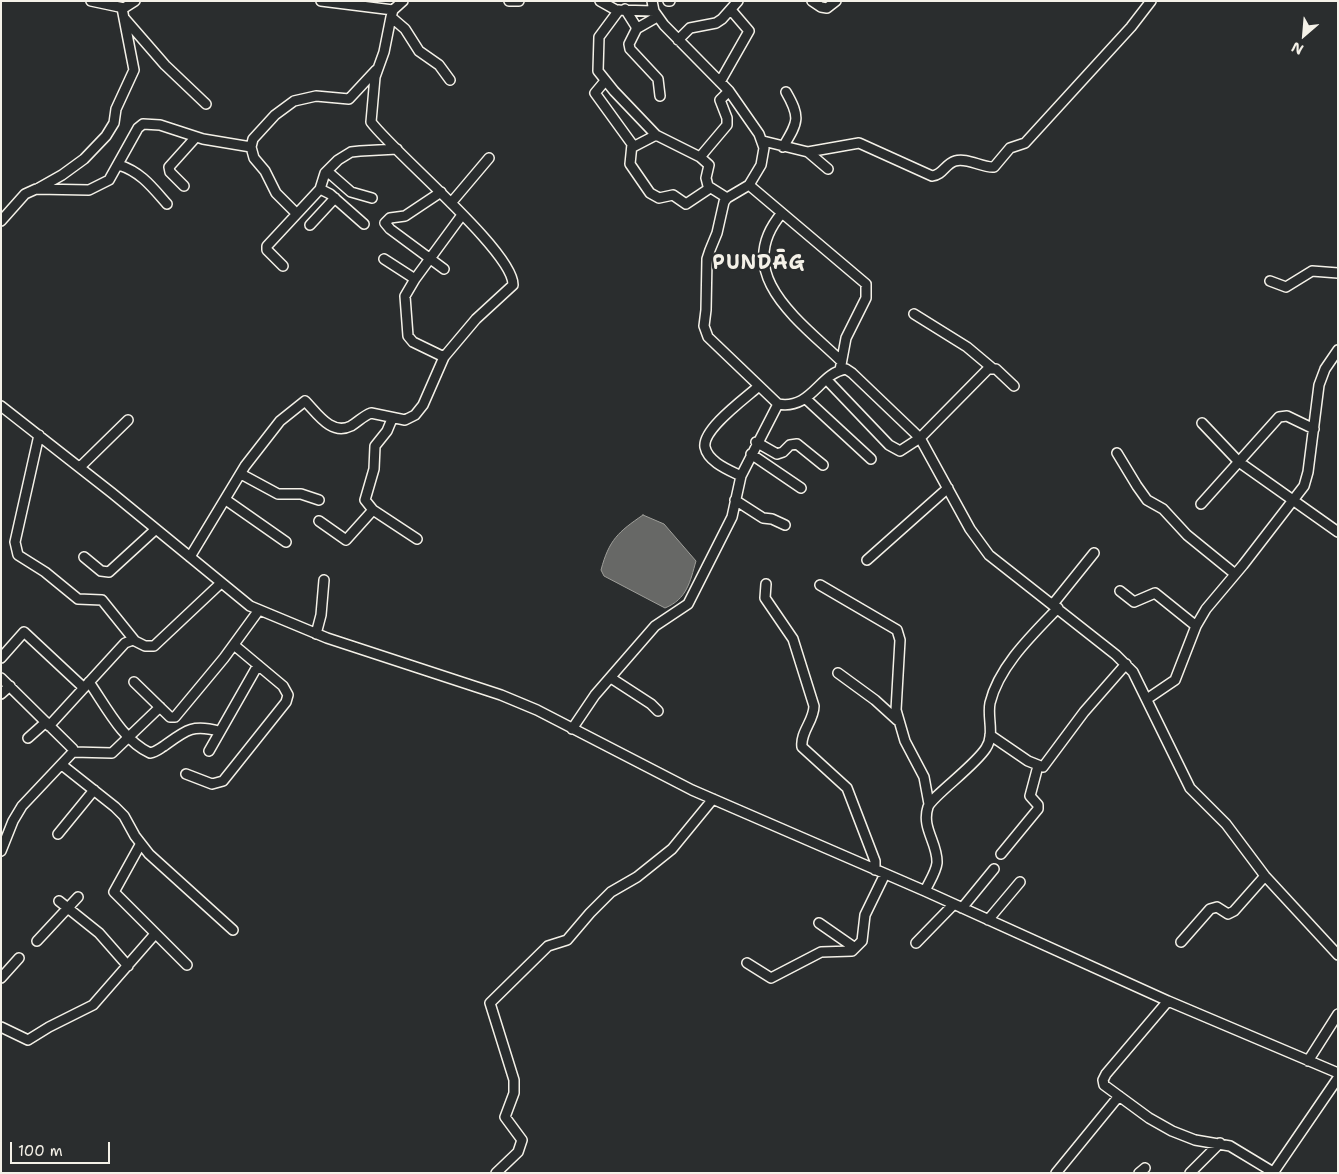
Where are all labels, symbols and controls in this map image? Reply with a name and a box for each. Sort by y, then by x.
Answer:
north arrow [1279,10,1329,60]
text: N [1288,38,1306,59]
district label: PUNDĀG [712,252,806,276]
scale bar [12,1132,112,1164]
text: 100 m [18,1141,63,1161]

